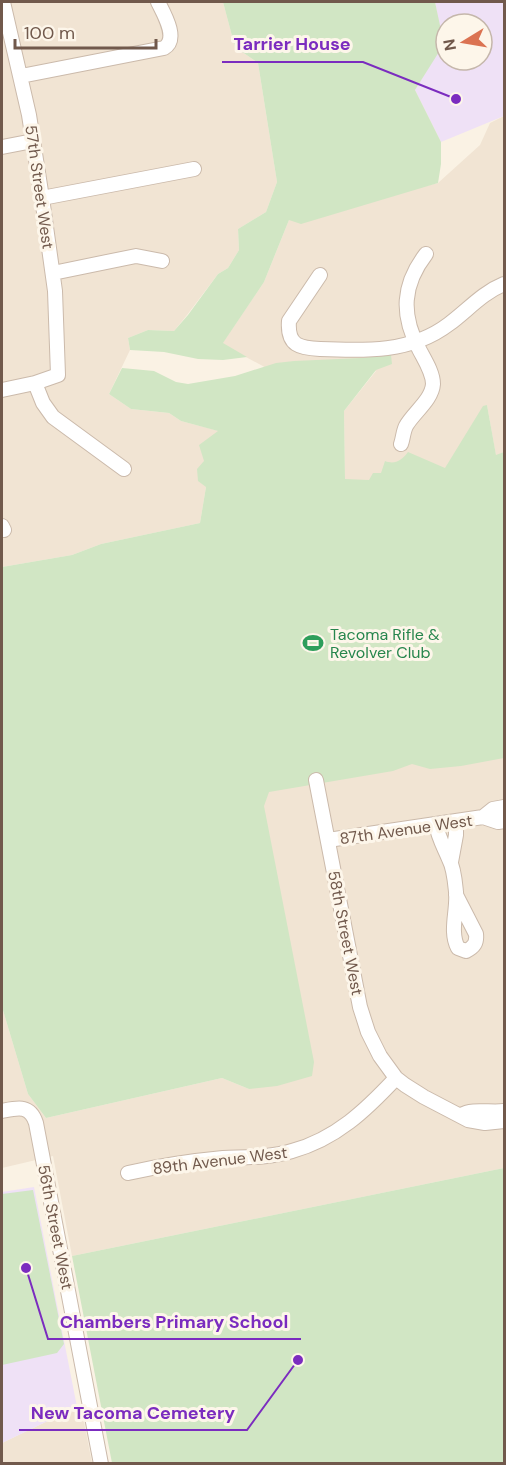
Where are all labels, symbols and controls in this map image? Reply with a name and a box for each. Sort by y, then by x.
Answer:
scale bar [15,12,156,50]
north arrow [434,12,494,72]
text: 100 m [24,21,75,45]
callout: Tarrier House [222,26,363,62]
text: Tarrier House [233,32,351,56]
text: N [438,37,461,52]
street label: 57th Street West [20,124,59,250]
place label: Tacoma Rifle & Revolver Club [330,624,440,663]
sports icon: Tacoma Rifle & Revolver Club [301,631,325,655]
street label: 87th Avenue West [338,810,474,849]
street label: 58th Street West [323,869,368,997]
street label: 89th Avenue West [152,1142,289,1179]
street label: 56th Street West [33,1163,78,1291]
callout: Chambers Primary School [48,1303,301,1339]
text: Chambers Primary School [60,1310,288,1334]
callout: New Tacoma Cemetery [19,1394,247,1430]
text: New Tacoma Cemetery [31,1401,235,1425]

